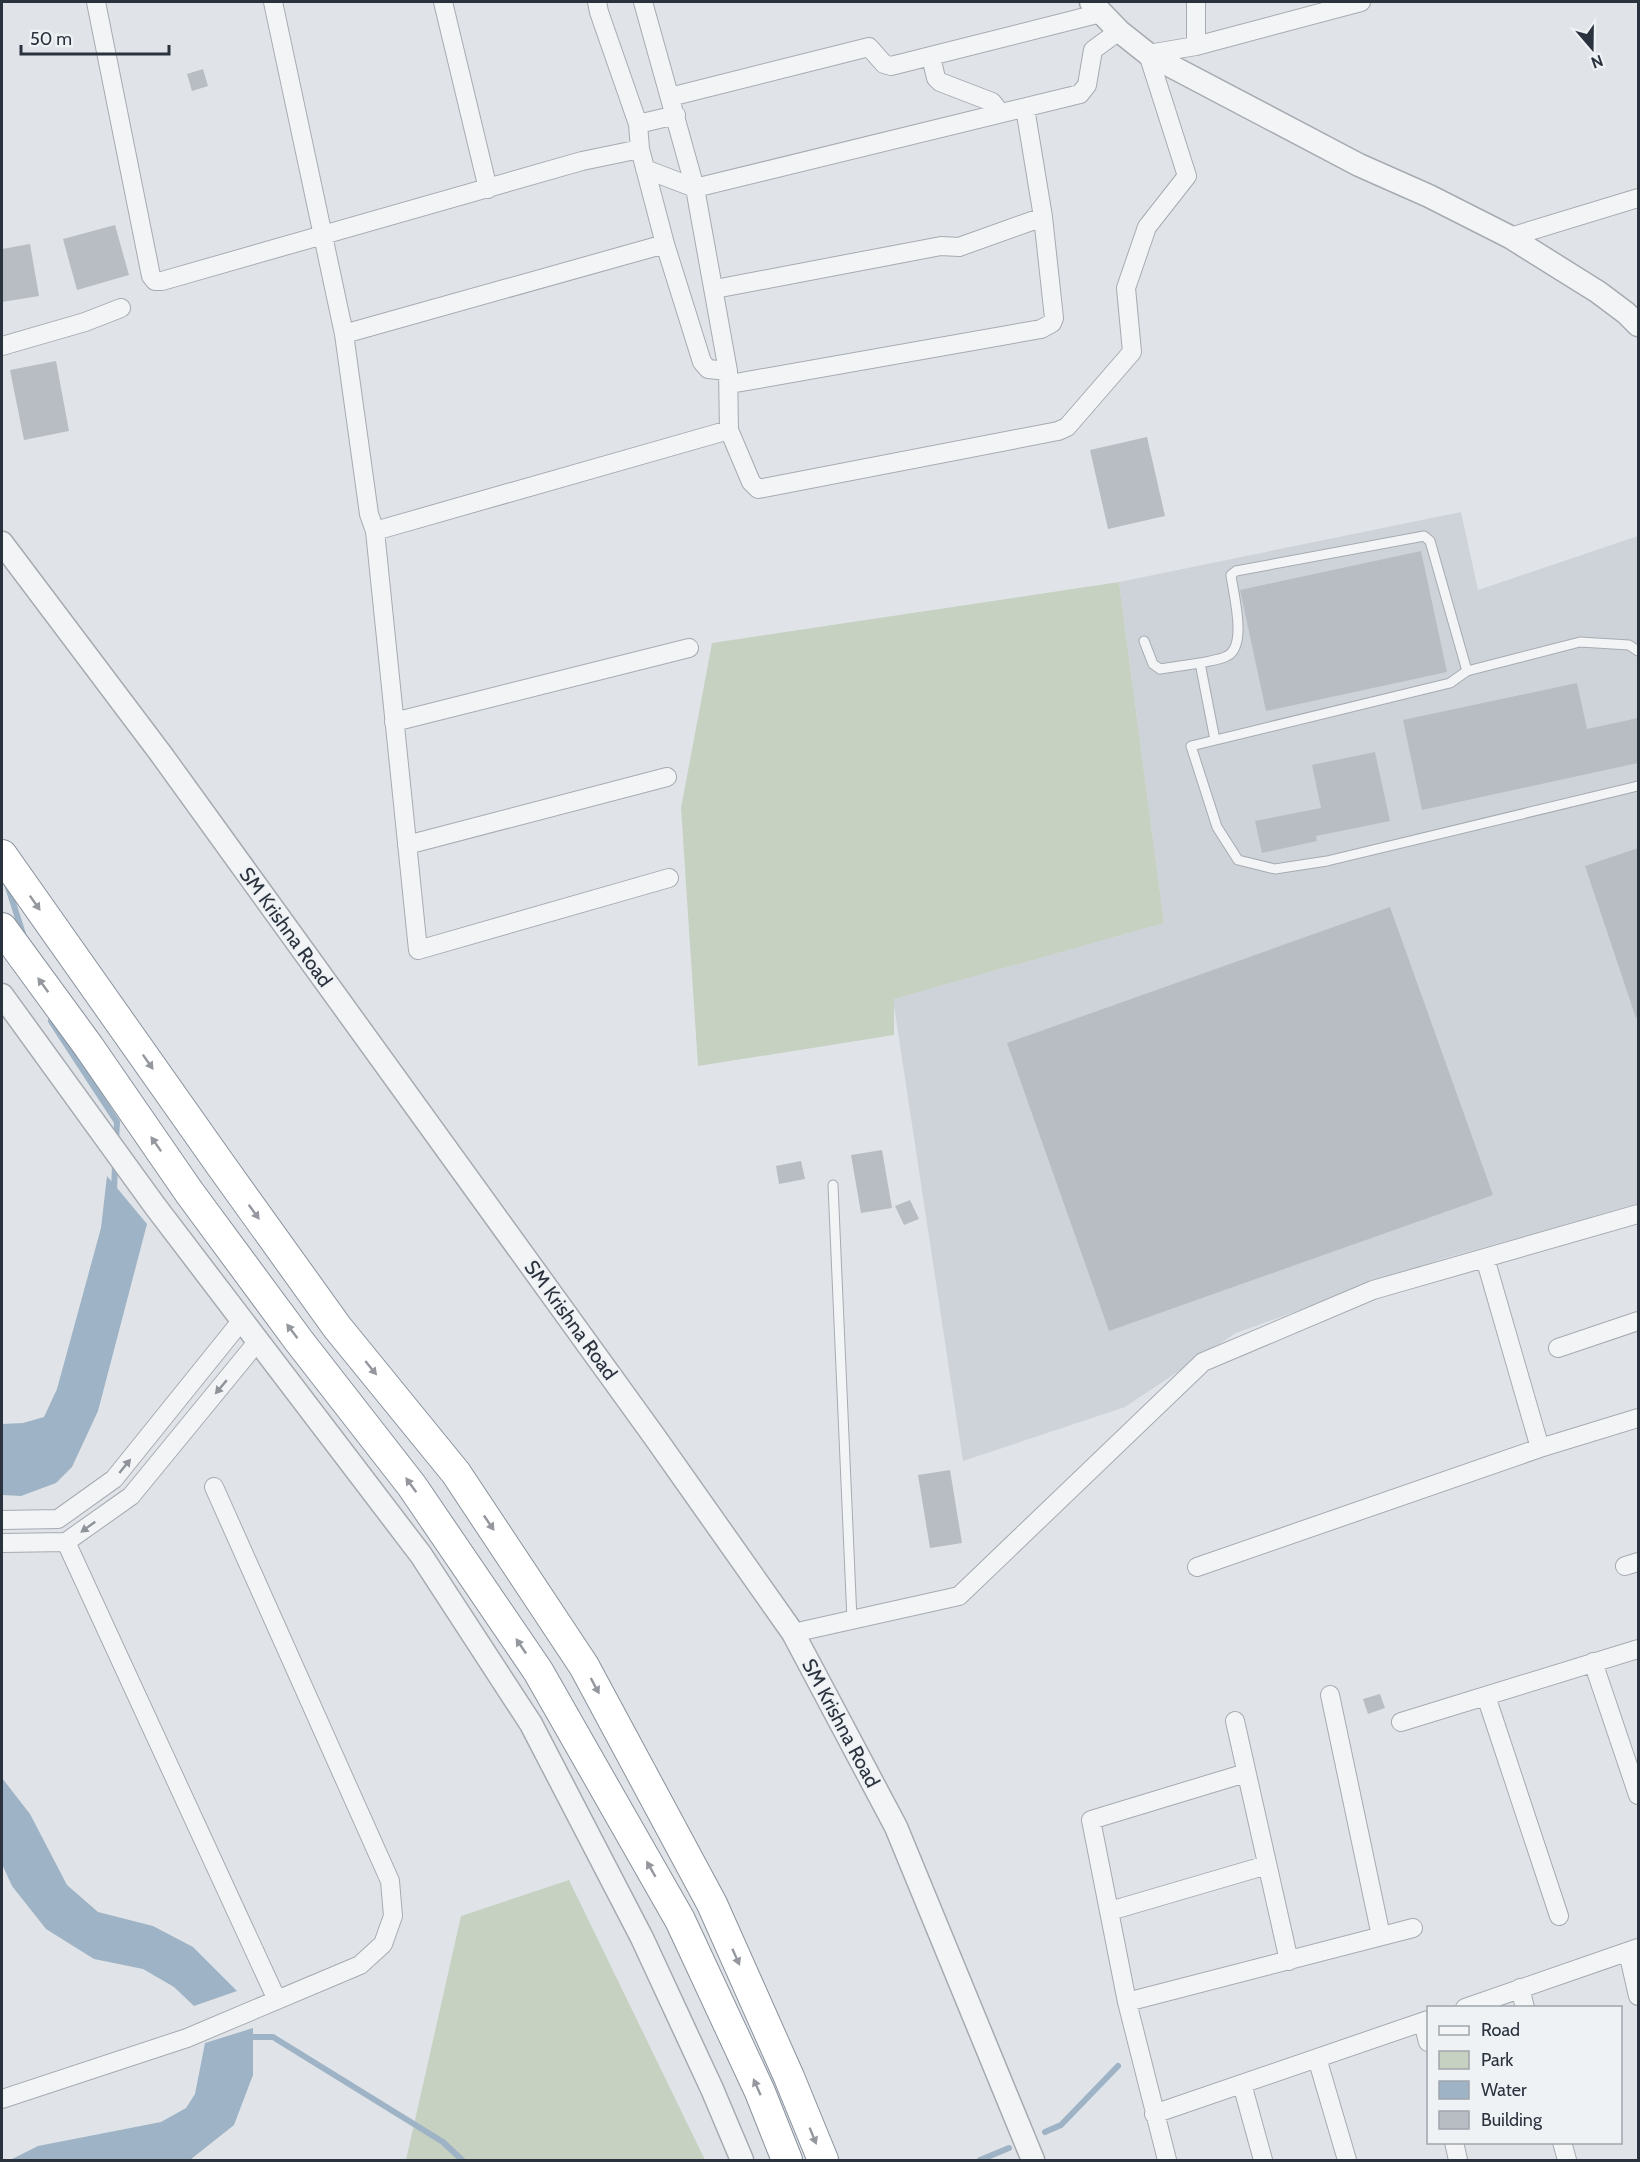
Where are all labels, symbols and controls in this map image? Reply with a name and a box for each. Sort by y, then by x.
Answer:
scale bar [21,18,170,56]
north arrow [1562,18,1622,78]
text: 50 m [30,28,72,50]
text: N [1588,51,1606,72]
street label: SM Krishna Road [235,862,337,992]
one-way arrow [29,894,41,910]
one-way arrow [37,977,49,993]
one-way arrow [142,1054,154,1070]
one-way arrow [151,1136,162,1152]
one-way arrow [248,1203,260,1219]
street label: SM Krishna Road [520,1255,622,1385]
one-way arrow [286,1324,298,1340]
one-way arrow [364,1360,377,1376]
one-way arrow [215,1379,228,1394]
one-way arrow [118,1458,130,1473]
one-way arrow [405,1478,417,1494]
one-way arrow [483,1514,495,1530]
one-way arrow [80,1521,96,1533]
one-way arrow [515,1639,527,1655]
street label: SM Krishna Road [797,1655,885,1791]
one-way arrow [590,1678,600,1695]
one-way arrow [646,1860,656,1877]
one-way arrow [731,1949,741,1967]
legend [1427,2006,1622,2144]
text: Road [1481,2019,1520,2041]
text: Park [1481,2049,1514,2071]
one-way arrow [752,2077,762,2095]
text: Water [1481,2079,1527,2101]
text: Building [1481,2109,1543,2131]
one-way arrow [808,2128,818,2146]

